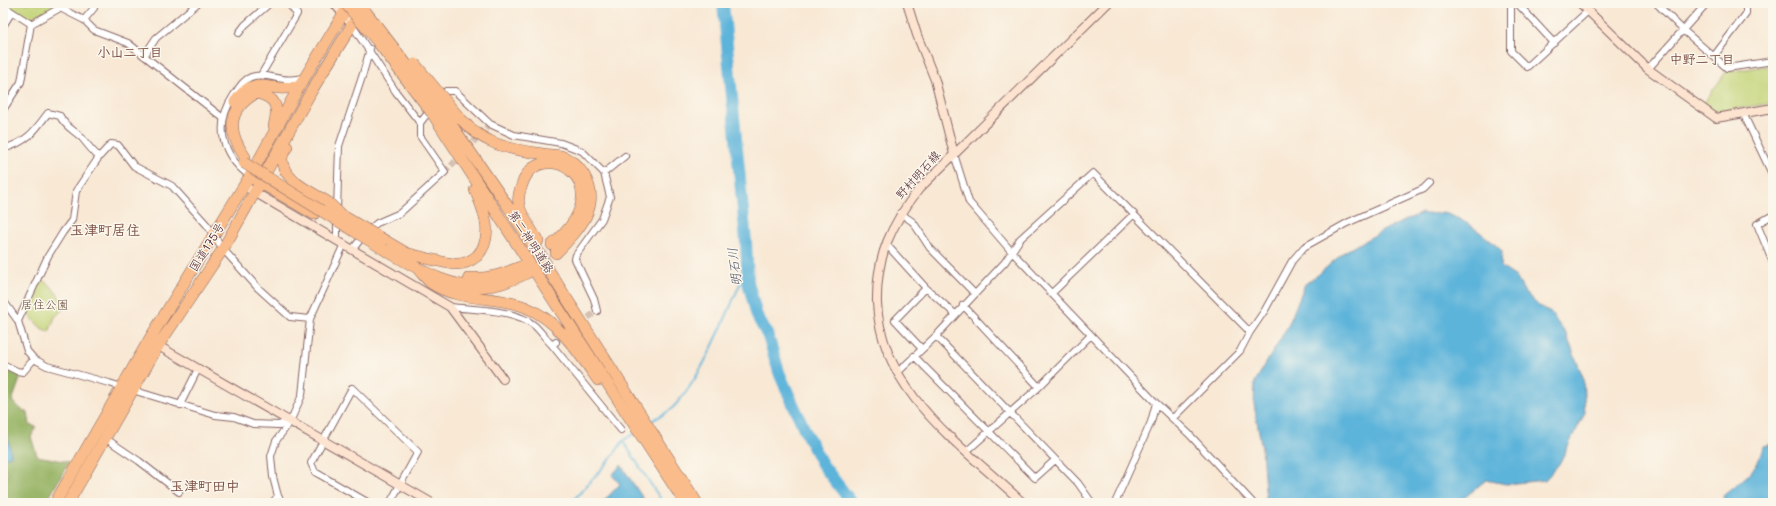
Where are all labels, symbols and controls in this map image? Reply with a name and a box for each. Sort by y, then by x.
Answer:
district label: 小山二丁目 [97,43,163,60]
district label: 中野二丁目 [1669,50,1735,67]
street label: 野村明石線 [891,147,943,202]
street label: 第二神明道路 [506,207,558,276]
street label: 国道175号 [185,219,228,274]
district label: 玉津町居住 [70,220,140,239]
water label: 明石川 [723,247,744,287]
park label: 居住公園 [21,296,69,312]
district label: 玉津町田中 [170,476,240,495]

